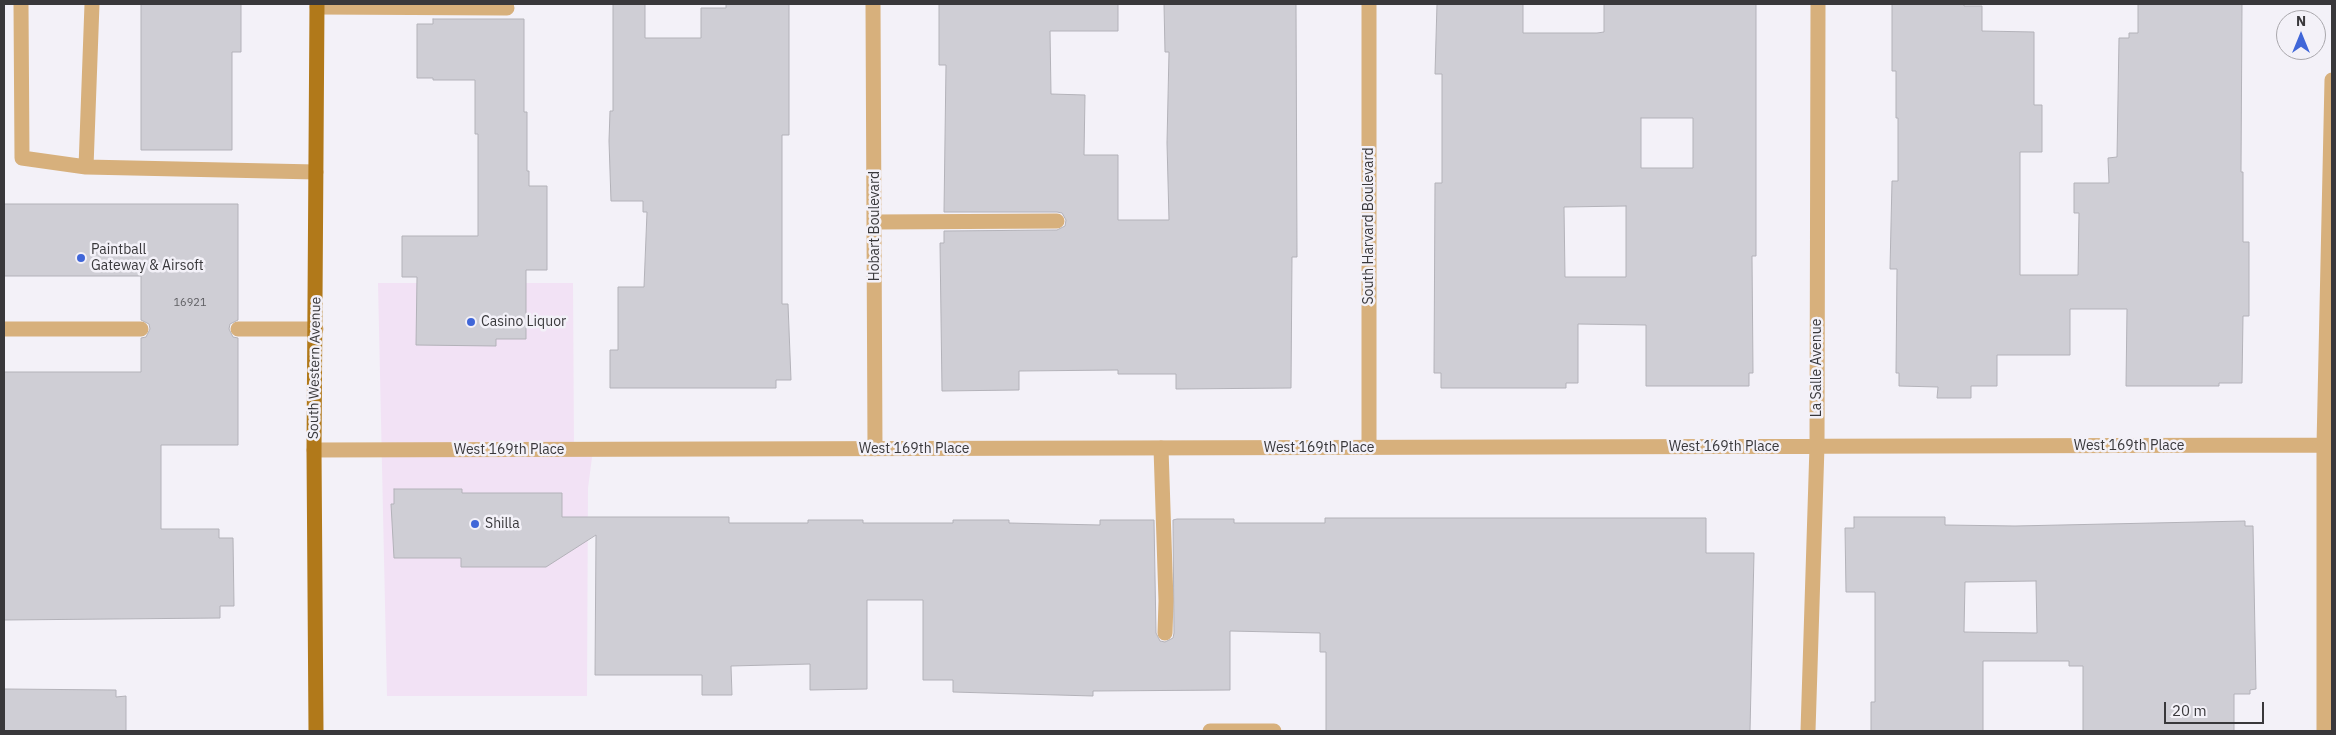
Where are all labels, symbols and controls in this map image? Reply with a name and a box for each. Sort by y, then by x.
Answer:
north arrow [2276,10,2326,60]
text: N [2296,12,2306,30]
street label: South Harvard Boulevard [1361,147,1377,305]
street label: Hobart Boulevard [867,171,883,281]
place label: Paintball Gateway & Airsoft [91,242,204,274]
marker: Paintball Gateway & Airsoft [75,252,87,264]
house number: 16921 [174,296,206,310]
street label: South Western Avenue [305,297,325,439]
place label: Casino Liquor [481,314,566,330]
marker: Casino Liquor [465,316,477,328]
street label: La Salle Avenue [1809,319,1825,417]
street label: West 169th Place [2074,438,2184,454]
street label: West 169th Place [1669,439,1779,455]
street label: West 169th Place [1264,440,1374,456]
street label: West 169th Place [859,441,969,457]
street label: West 169th Place [454,442,564,458]
place label: Shilla [485,516,520,532]
marker: Shilla [469,518,481,530]
scale bar [2166,692,2266,724]
text: 20 m [2172,701,2207,720]

